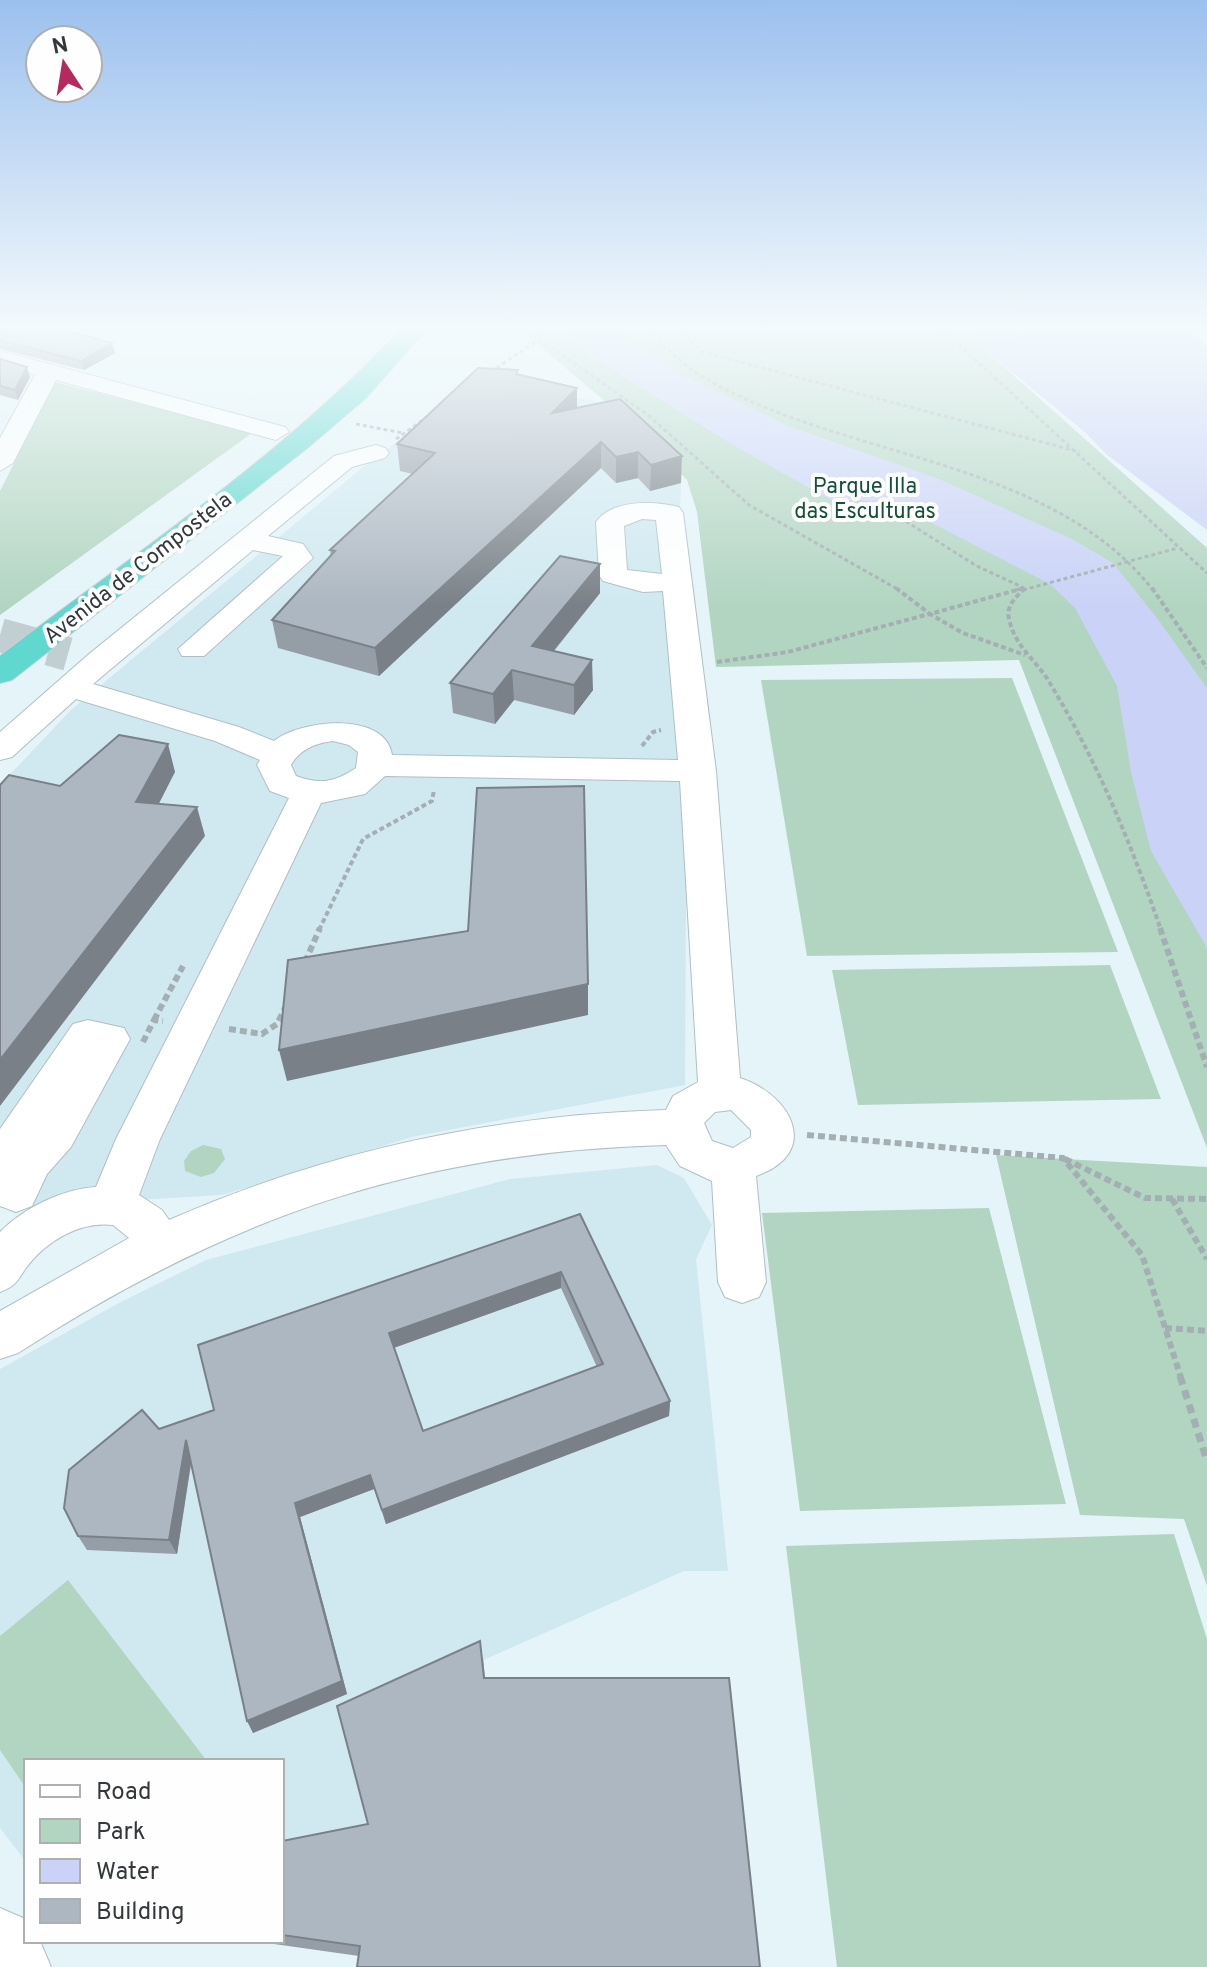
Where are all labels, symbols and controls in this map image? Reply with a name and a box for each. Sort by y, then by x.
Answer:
north arrow [24,24,104,104]
text: N [50,32,71,62]
park label: Parque Illa das Esculturas [794,474,936,526]
street label: Avenida de Compostela [39,487,238,651]
legend [24,1759,284,1943]
text: Road [96,1778,152,1808]
text: Park [96,1818,146,1848]
text: Water [96,1858,159,1888]
text: Building [96,1898,185,1928]

